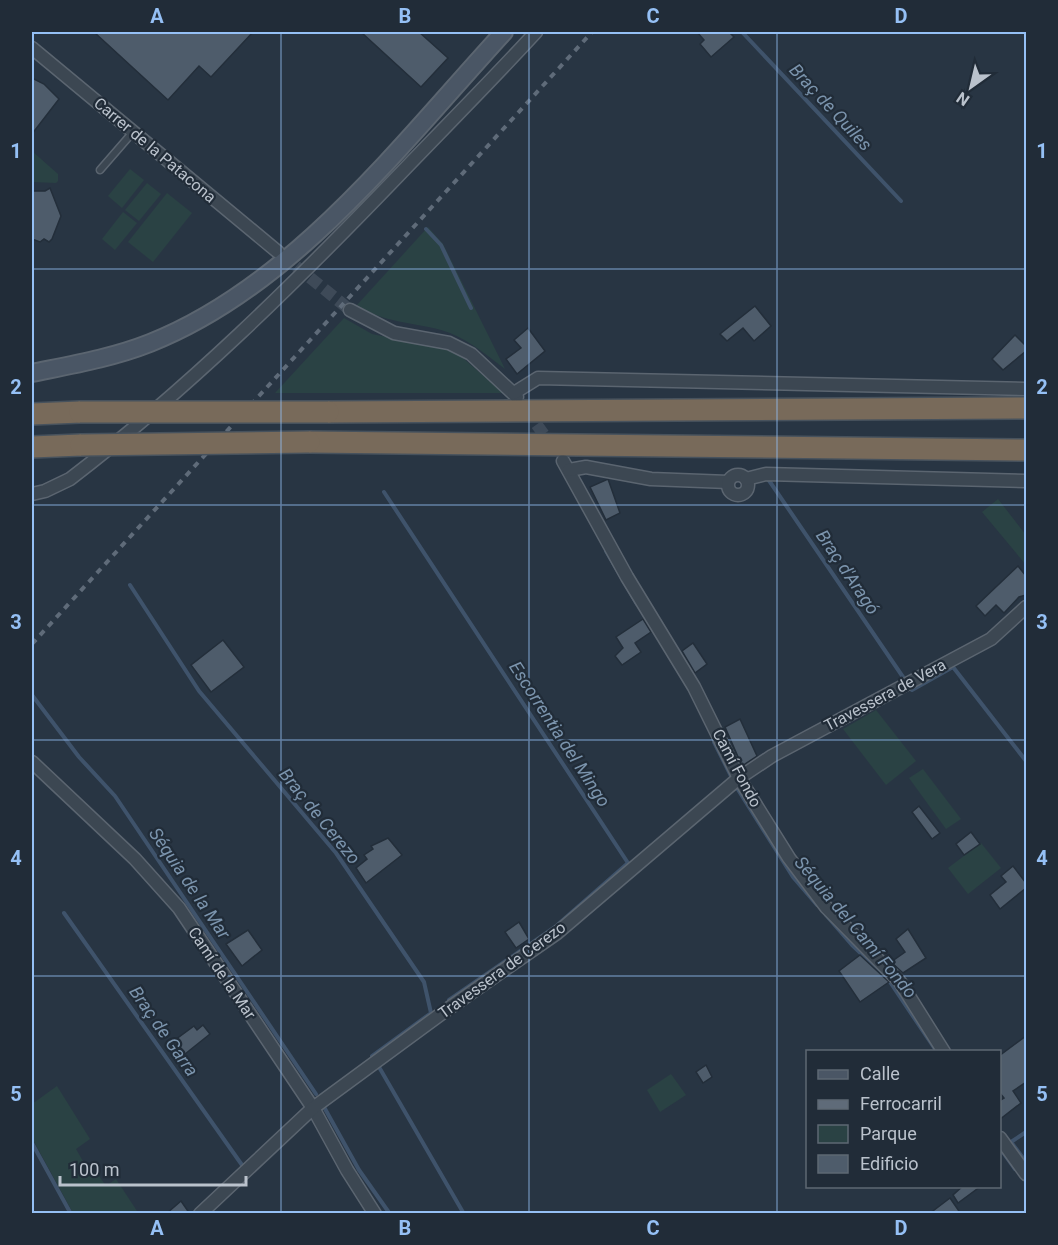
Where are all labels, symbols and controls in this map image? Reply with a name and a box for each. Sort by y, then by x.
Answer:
text: A [150,4,164,28]
text: B [399,4,411,28]
text: C [646,4,660,28]
text: D [895,4,908,28]
north arrow [941,57,1001,117]
water label: Braç de Quiles [785,59,877,155]
text: N [953,88,973,110]
street label: Carrer de la Patacona [90,93,220,207]
text: 1 [10,139,22,163]
text: 1 [1036,139,1048,163]
text: 2 [10,375,22,399]
text: 2 [1036,375,1048,399]
water label: Braç d'Aragó [812,526,884,618]
text: 3 [10,610,22,634]
text: 3 [1036,610,1048,634]
street label: Travessera de Vera [821,655,949,735]
water label: Escorrentia del Mingo [505,657,615,811]
street label: Camí Fondo [708,726,766,810]
water label: Braç de Cerezo [275,764,365,868]
water label: Séquia de la Mar [145,823,236,944]
text: 4 [10,846,22,870]
text: 4 [1036,846,1048,870]
water label: Séquia del Camí Fondo [790,852,922,1002]
street label: Travessera de Cerezo [435,917,569,1023]
street label: Camí de la Mar [184,923,260,1023]
water label: Braç de Garra [125,982,203,1080]
legend [806,1050,1001,1188]
text: Calle [860,1063,900,1084]
text: 5 [10,1082,22,1106]
text: 5 [1036,1082,1048,1106]
text: Ferrocarril [860,1093,942,1114]
text: Parque [860,1123,917,1144]
scale bar [60,1149,246,1187]
text: Edificio [860,1153,919,1174]
text: 100 m [69,1159,120,1180]
text: A [150,1216,164,1240]
text: B [399,1216,411,1240]
text: C [646,1216,660,1240]
text: D [895,1216,908,1240]

